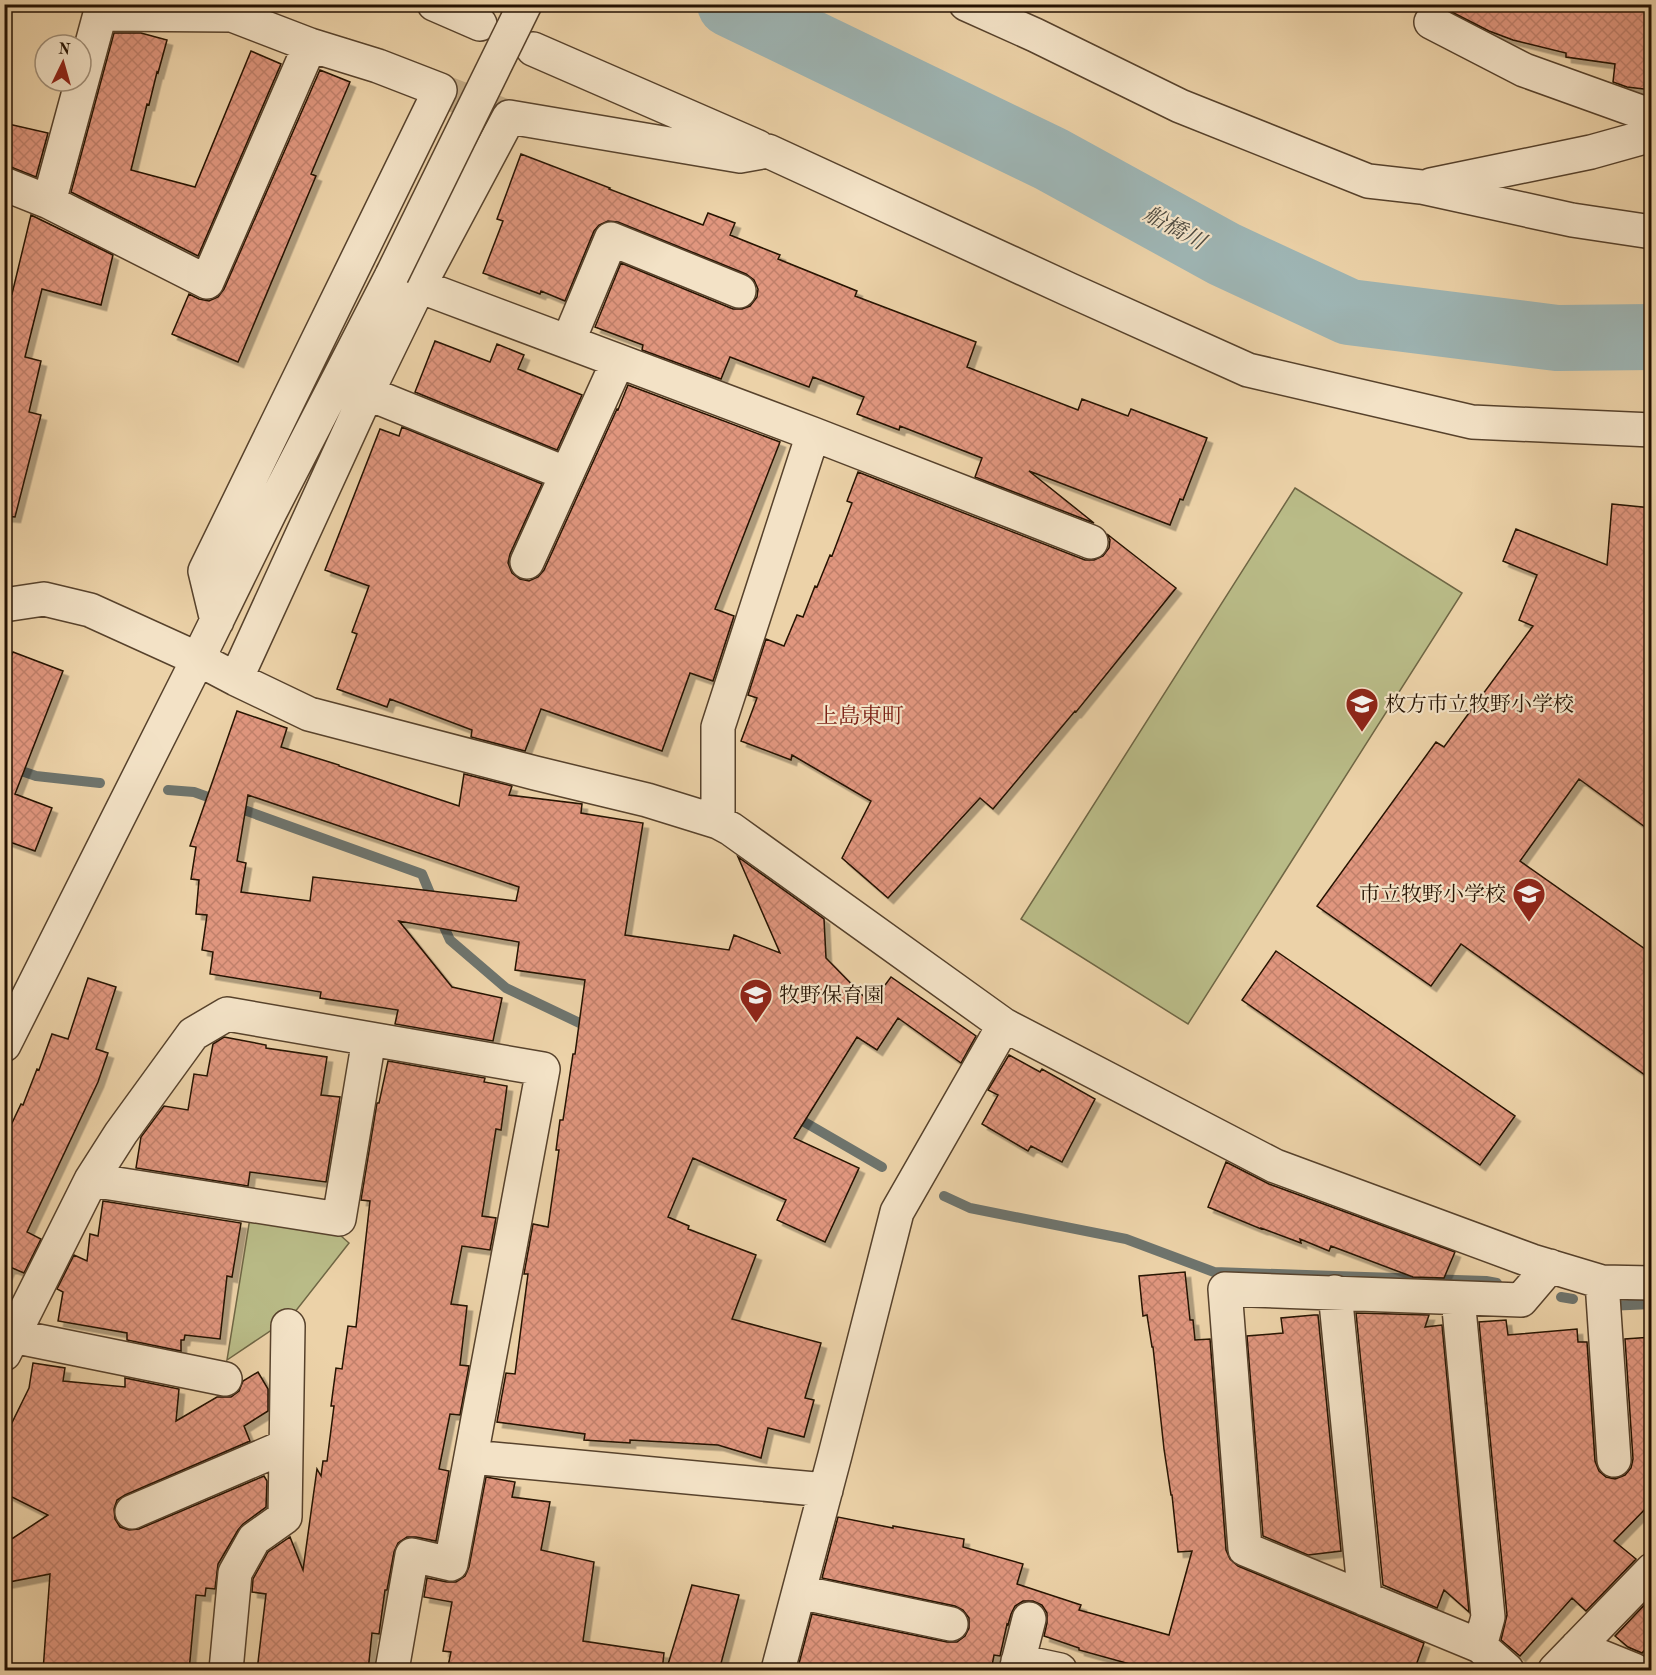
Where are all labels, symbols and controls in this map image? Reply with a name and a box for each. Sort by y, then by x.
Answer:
north arrow [33,33,93,93]
text: N [57,42,72,59]
water label: 船橋川 [1140,201,1211,255]
school or university icon: 枚方市立牧野小学校 [1344,686,1380,733]
place label: 枚方市立牧野小学校 [1385,693,1574,716]
district label: 上島東町 [816,704,904,728]
school or university icon: 市立牧野小学校 [1511,876,1547,923]
place label: 市立牧野小学校 [1359,883,1506,906]
school or university icon: 牧野保育園 [738,977,774,1024]
place label: 牧野保育園 [779,984,884,1007]

